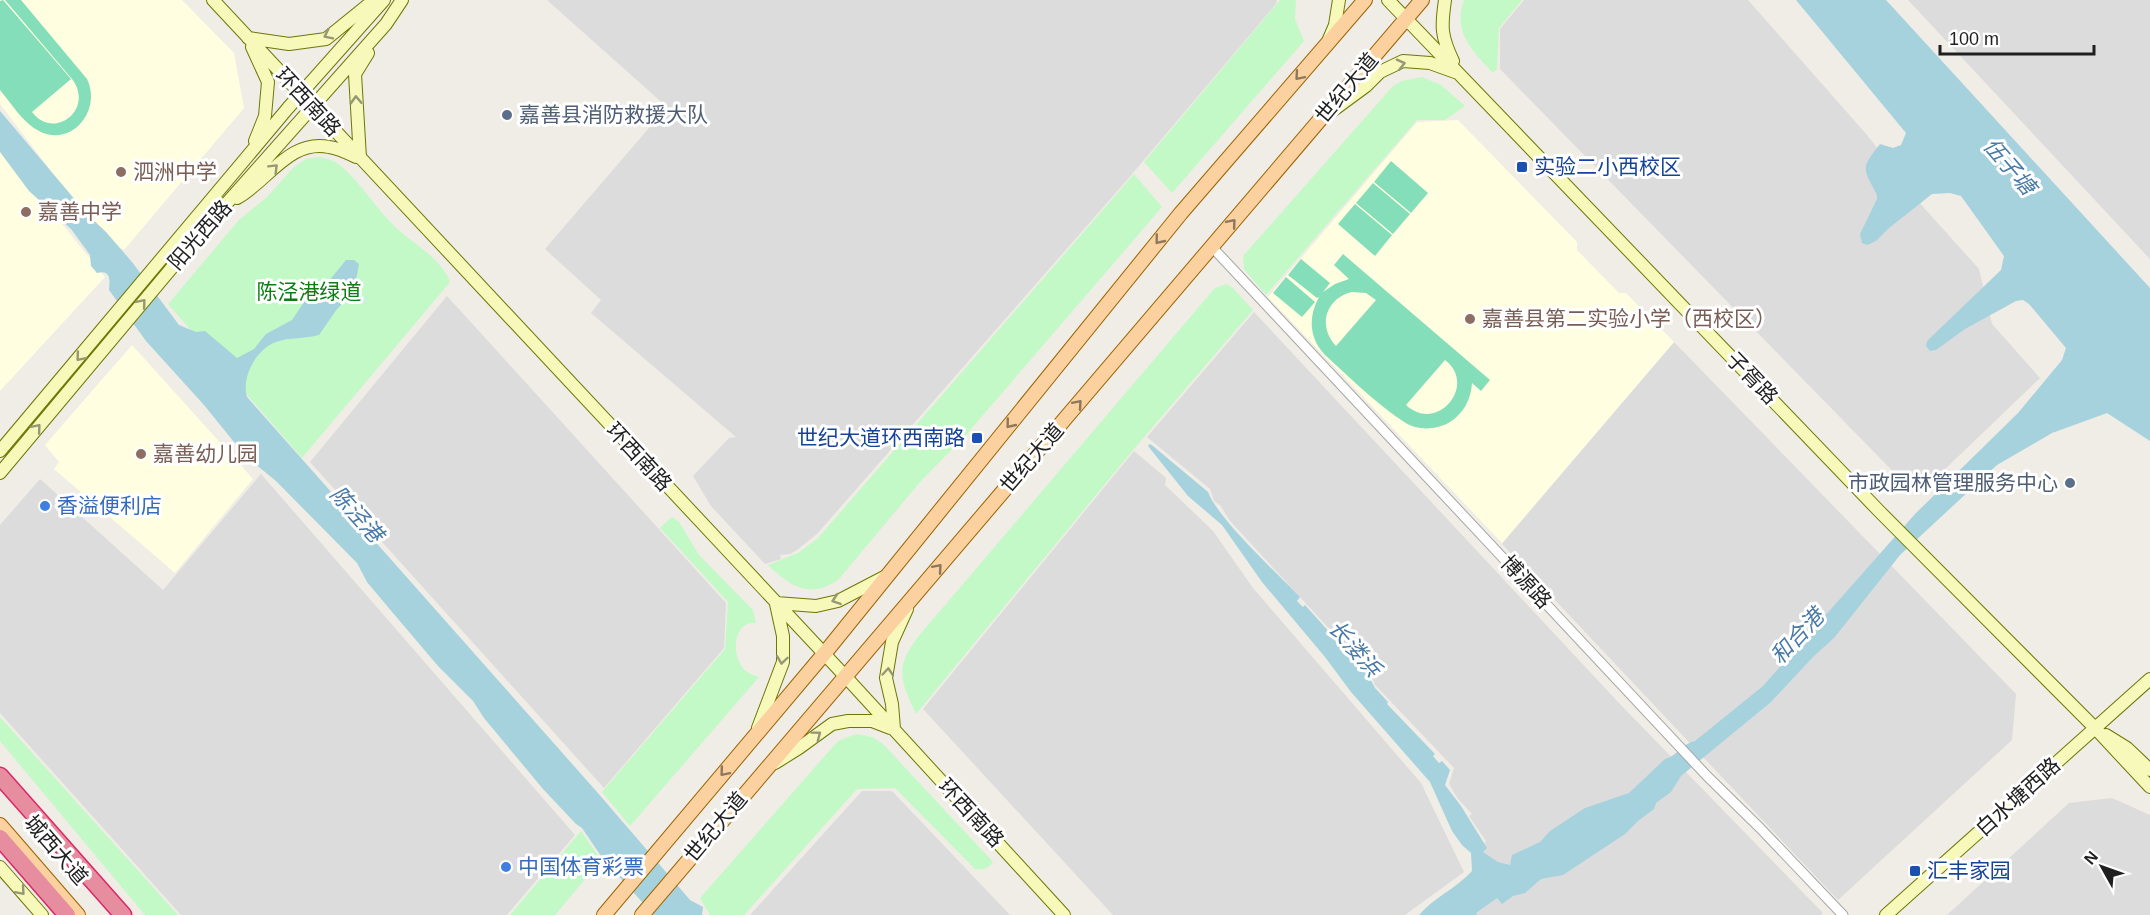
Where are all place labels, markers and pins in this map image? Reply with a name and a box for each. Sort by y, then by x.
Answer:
place label: 嘉善县消防救援大队 [519,103,708,126]
marker: 嘉善县消防救援大队 [500,108,514,122]
place label: 实验二小西校区 [1534,155,1681,178]
place label: 泗洲中学 [133,160,217,183]
marker: 实验二小西校区 [1515,160,1529,174]
marker: 泗洲中学 [114,165,128,179]
place label: 嘉善中学 [38,200,122,223]
marker: 嘉善中学 [19,205,33,219]
place label: 嘉善县第二实验小学（西校区） [1482,307,1776,330]
marker: 嘉善县第二实验小学（西校区） [1463,312,1477,326]
place label: 世纪大道环西南路 [797,426,965,449]
marker: 世纪大道环西南路 [970,431,984,445]
place label: 嘉善幼儿园 [153,442,258,465]
marker: 嘉善幼儿园 [134,447,148,461]
place label: 市政园林管理服务中心 [1848,471,2058,494]
marker: 市政园林管理服务中心 [2063,476,2077,490]
place label: 香溢便利店 [57,494,162,517]
marker: 香溢便利店 [38,499,52,513]
place label: 中国体育彩票 [518,855,644,878]
place label: 汇丰家园 [1927,859,2011,882]
marker: 中国体育彩票 [499,860,513,874]
marker: 汇丰家园 [1908,864,1922,878]

